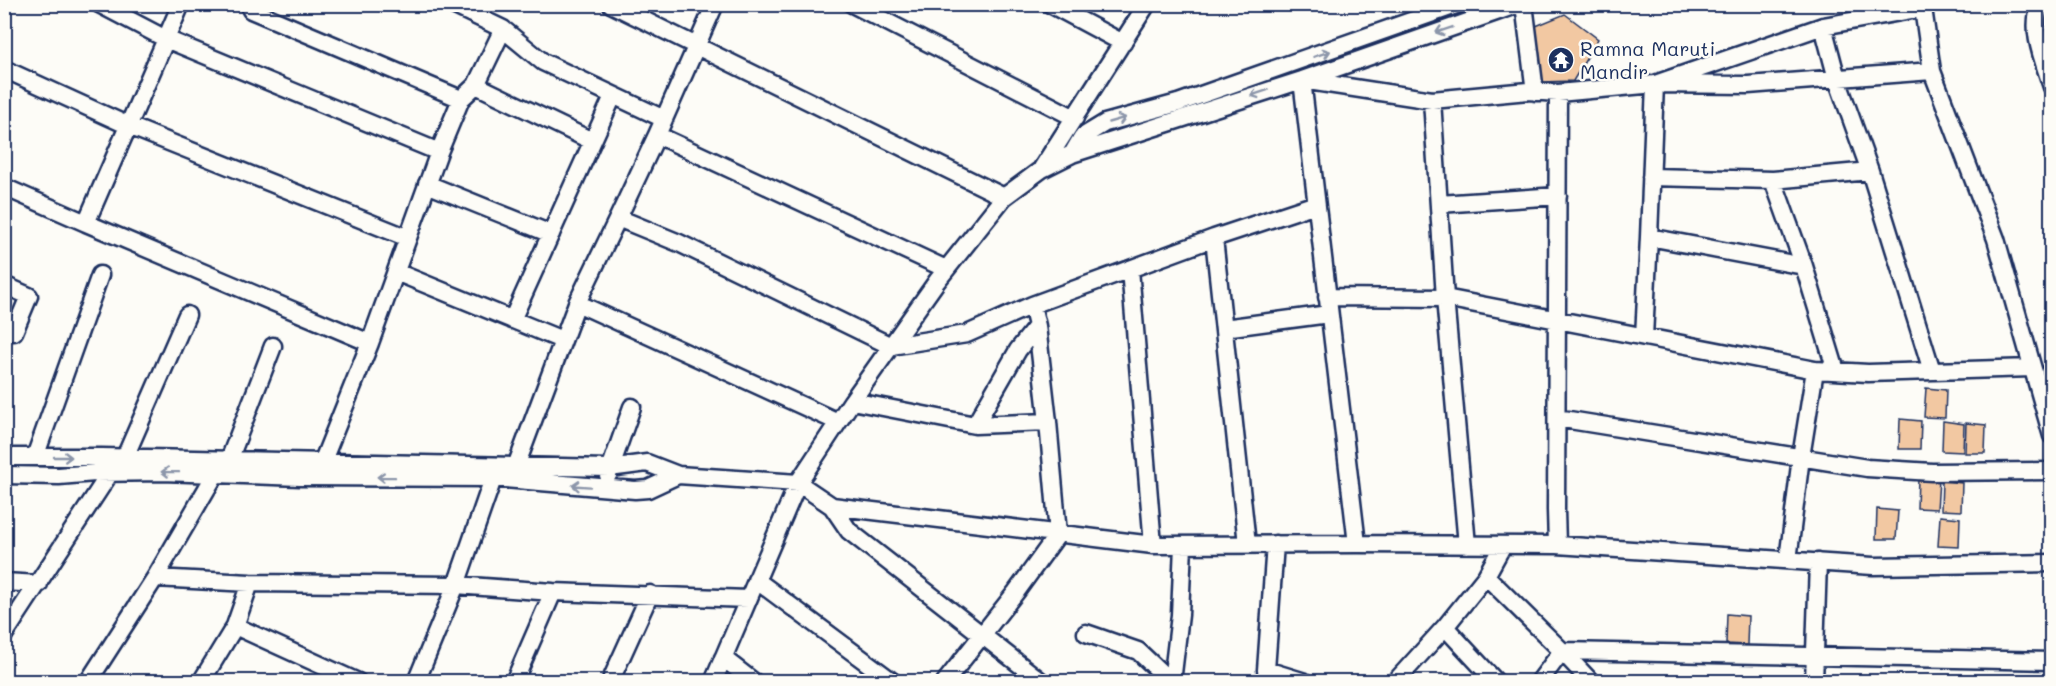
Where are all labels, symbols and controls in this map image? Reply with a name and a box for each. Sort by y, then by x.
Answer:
one-way arrow [1435,26,1453,37]
place label: Ramna Maruti Mandir [1580,35,1715,84]
temple icon: Ramna Maruti Mandir [1546,45,1576,75]
one-way arrow [1312,48,1331,59]
one-way arrow [1250,88,1269,99]
one-way arrow [1107,114,1126,125]
one-way arrow [52,451,72,463]
one-way arrow [161,467,181,478]
one-way arrow [377,471,397,483]
one-way arrow [571,481,591,492]

